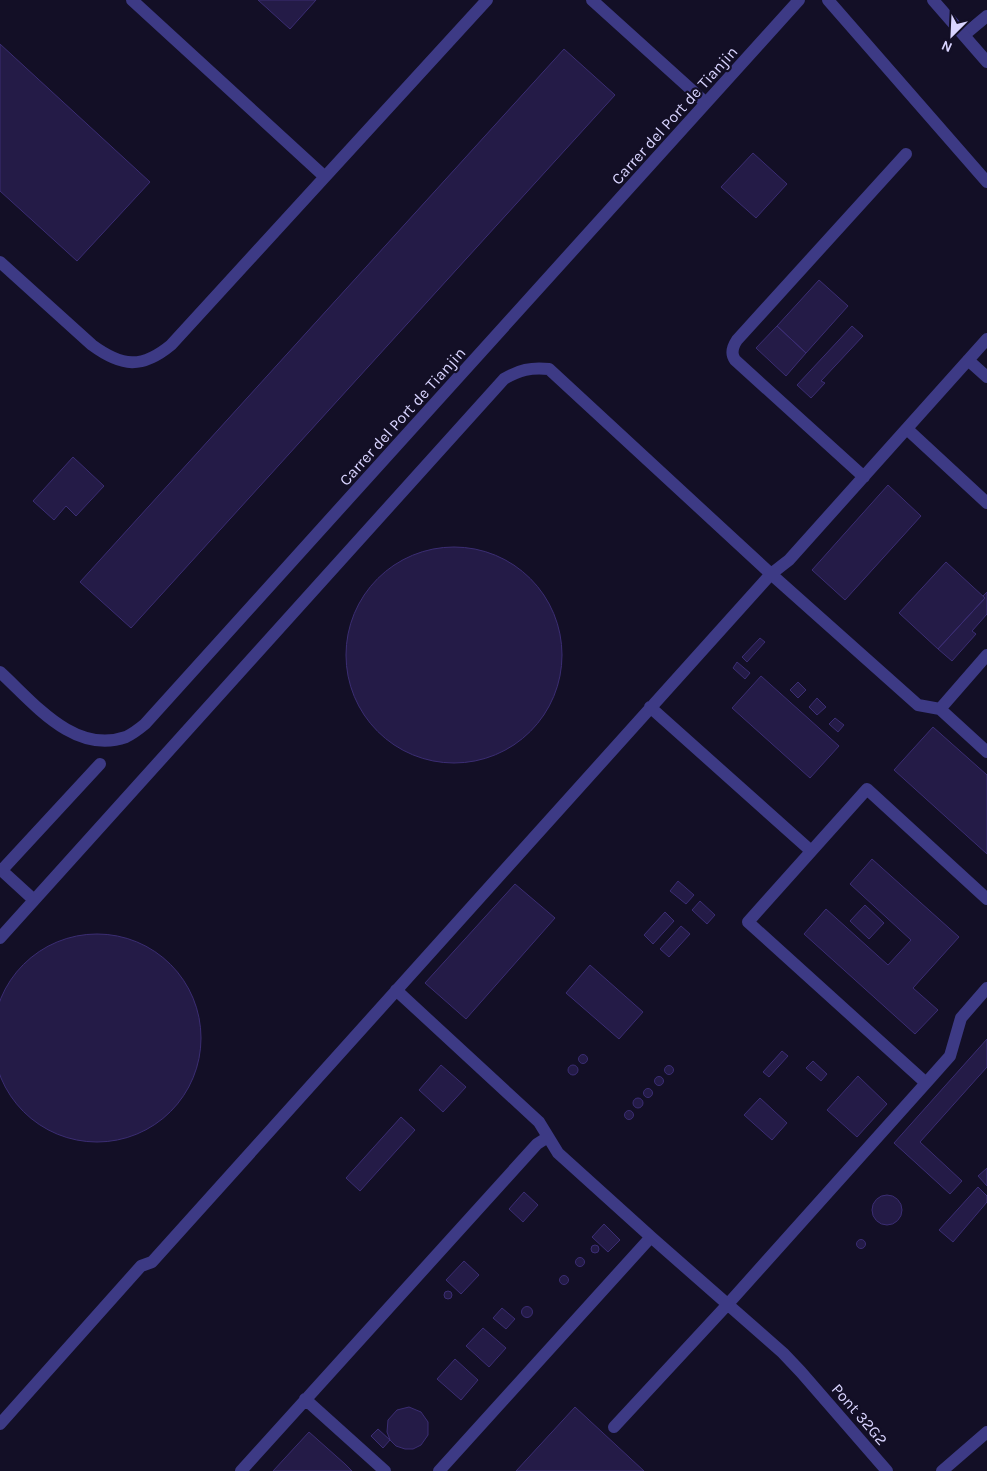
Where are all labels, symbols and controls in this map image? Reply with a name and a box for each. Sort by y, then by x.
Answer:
north arrow [927,10,977,60]
text: N [939,37,955,56]
street label: Carrer del Port de Tianjin [607,42,741,188]
street label: Carrer del Port de Tianjin [335,343,469,489]
street label: Pont 32G2 [828,1380,892,1449]

